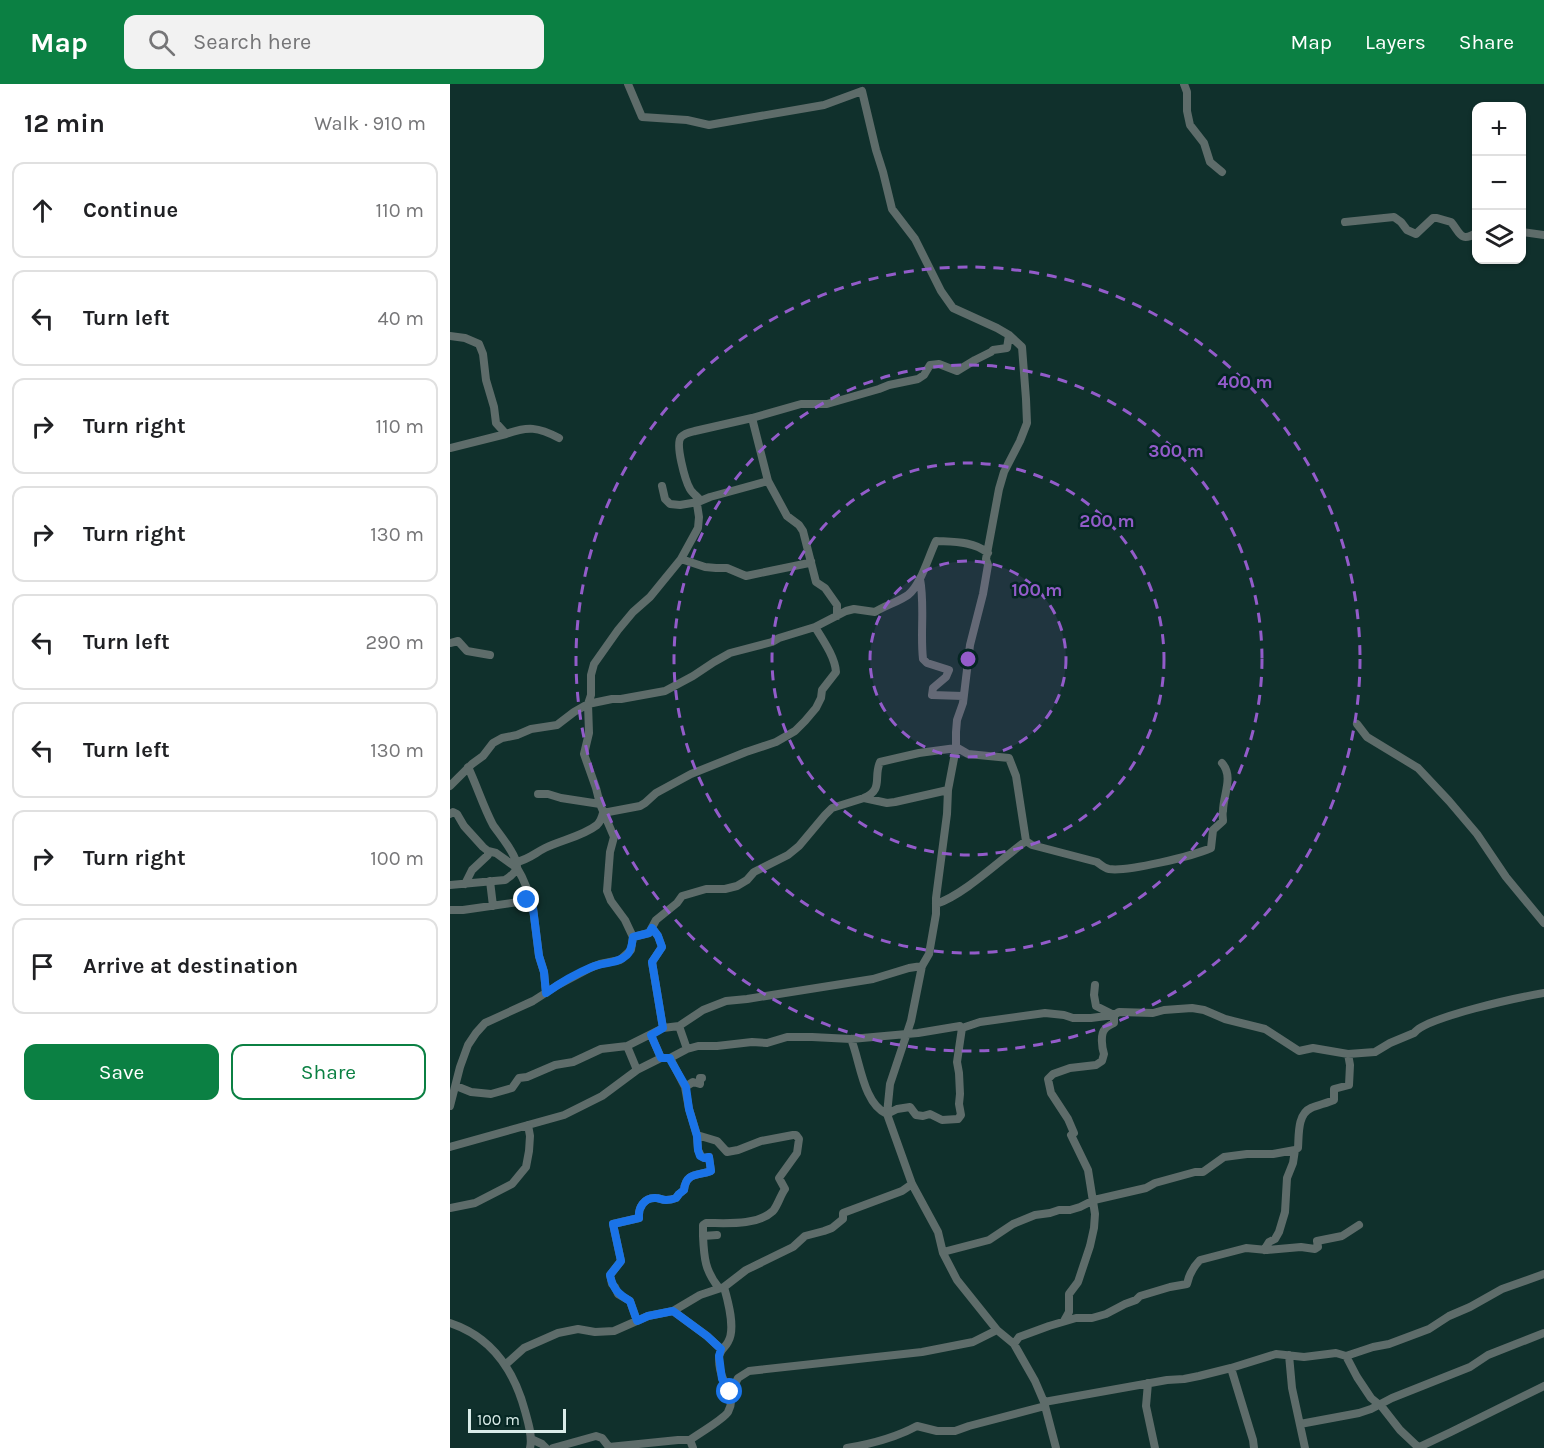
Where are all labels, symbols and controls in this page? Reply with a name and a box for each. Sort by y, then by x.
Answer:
search box [124,15,544,69]
text: Map [30,26,88,59]
icon: search [145,26,178,59]
text: Search here [193,29,311,55]
text: Map [1290,30,1332,54]
text: Layers [1365,30,1426,54]
text: Share [1459,30,1514,54]
map controls [1472,102,1526,264]
button: + [1472,102,1526,156]
text: 12 min [24,108,105,139]
text: Walk · 910 m [314,112,426,135]
button: − [1472,156,1526,210]
icon: ahead [26,194,59,227]
text: Continue [83,197,178,223]
text: 110 m [375,199,424,222]
button: layers [1472,210,1526,264]
icon: left [26,302,59,335]
text: Turn left [83,305,170,331]
text: 40 m [378,307,424,330]
text: 400 m [1217,371,1273,393]
icon: right [26,410,59,443]
text: Turn right [83,413,186,439]
text: 110 m [375,415,424,438]
text: 300 m [1148,440,1204,462]
text: 200 m [1079,510,1135,532]
icon: right [26,518,59,551]
text: Turn right [83,521,186,547]
text: 130 m [370,523,424,546]
text: 100 m [1012,579,1062,601]
icon: left [26,626,59,659]
text: Turn left [83,629,170,655]
text: 290 m [365,631,424,654]
centre of rings [958,649,978,669]
icon: left [26,734,59,767]
text: Turn left [83,737,170,763]
text: 130 m [370,739,424,762]
icon: right [26,842,59,875]
text: Turn right [83,845,186,871]
text: 100 m [370,847,424,870]
route end [513,886,539,912]
icon: arrive [26,950,59,983]
text: Arrive at destination [83,953,298,979]
button: Save [24,1044,219,1100]
button: Share [231,1044,426,1100]
route start [716,1378,742,1404]
scale bar [468,1406,566,1434]
text: 100 m [477,1410,520,1429]

